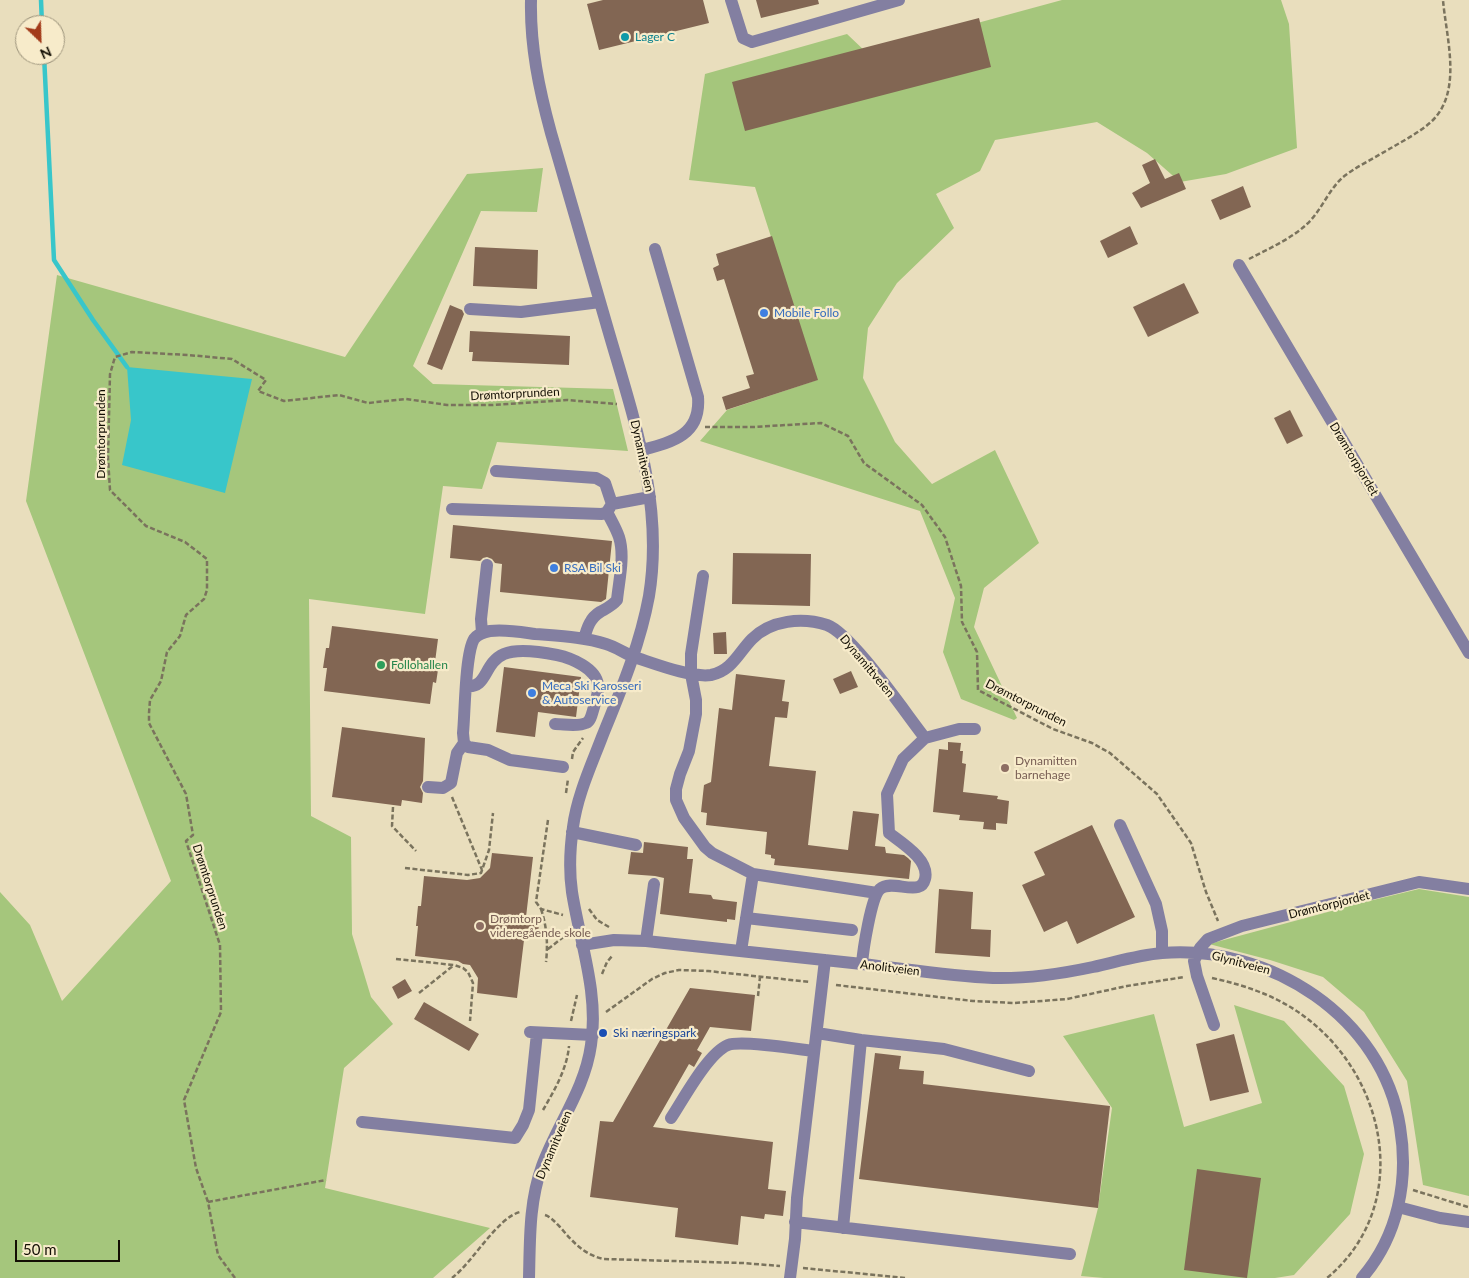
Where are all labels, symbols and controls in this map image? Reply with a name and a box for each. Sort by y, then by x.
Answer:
north arrow [15,15,65,65]
place label: Lager C [635,30,675,44]
marker: Lager C [619,31,631,43]
text: N [38,43,54,63]
place label: Mobile Follo [774,306,839,320]
marker: Mobile Follo [758,307,770,319]
street label: Drømtorprunden [470,384,560,404]
street label: Drømtorprunden [94,389,108,479]
street label: Dynamitveien [627,419,657,493]
street label: Drømtorpjordet [1326,420,1382,498]
place label: RSA Bil Ski [564,561,621,575]
marker: RSA Bil Ski [548,562,560,574]
street label: Dynamittveien [837,632,897,700]
place label: Follohallen [391,658,448,672]
marker: Follohallen [375,659,387,671]
street label: Drømtorprunden [983,676,1069,730]
place label: Meca Ski Karosseri & Autoservice [542,679,641,707]
marker: Meca Ski Karosseri & Autoservice [526,687,538,699]
place label: Dynamitten barnehage [1015,754,1077,782]
marker: Dynamitten barnehage [999,762,1011,774]
street label: Drømtorprunden [189,842,231,932]
street label: Drømtorpjordet [1287,888,1371,922]
place label: Drømtorp videregående skole [490,912,591,940]
marker: Drømtorp videregående skole [474,920,486,932]
street label: Glynitveien [1210,948,1272,978]
street label: Anolitveien [859,957,921,979]
place label: Ski næringspark [613,1026,696,1040]
marker: Ski næringspark [597,1027,609,1039]
street label: Dynamitveien [533,1108,575,1182]
scale bar [18,1230,122,1262]
text: 50 m [23,1240,57,1258]

